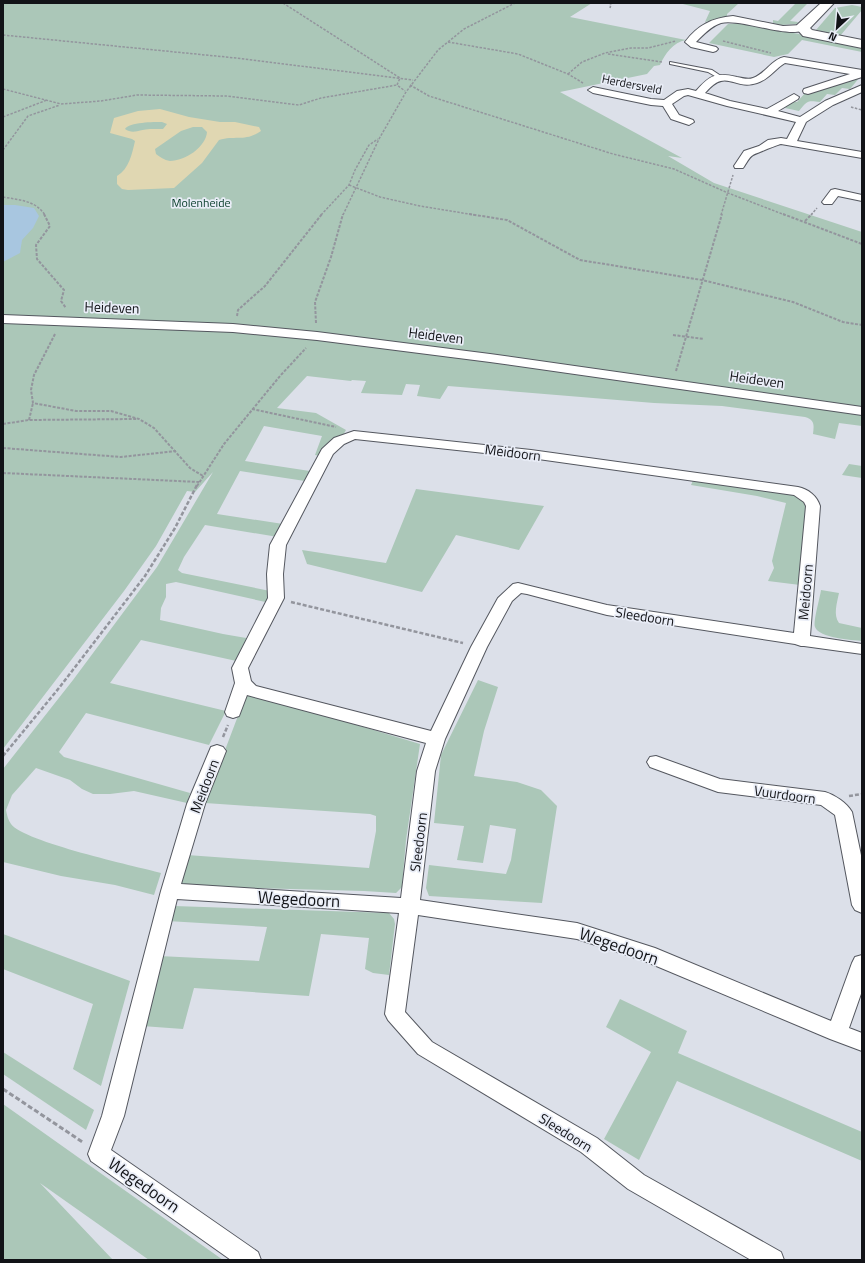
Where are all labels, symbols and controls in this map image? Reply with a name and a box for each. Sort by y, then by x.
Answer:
north arrow [817,8,857,48]
text: N [826,28,840,46]
street label: Herdersveld [600,69,664,99]
park label: Molenheide [171,193,231,212]
street label: Heideven [84,296,140,318]
street label: Heideven [407,321,465,349]
street label: Heideven [728,365,786,393]
street label: Meidoorn [484,438,542,466]
street label: Meidoorn [792,563,818,621]
street label: Sleedoorn [614,601,676,631]
street label: Meidoorn [184,756,224,816]
street label: Vuurdoorn [753,779,817,809]
street label: Sleedoorn [404,811,432,873]
street label: Wegedoorn [257,884,341,914]
street label: Wegedoorn [576,920,662,972]
street label: Sleedoorn [535,1107,597,1157]
street label: Wegedoorn [103,1151,185,1219]

